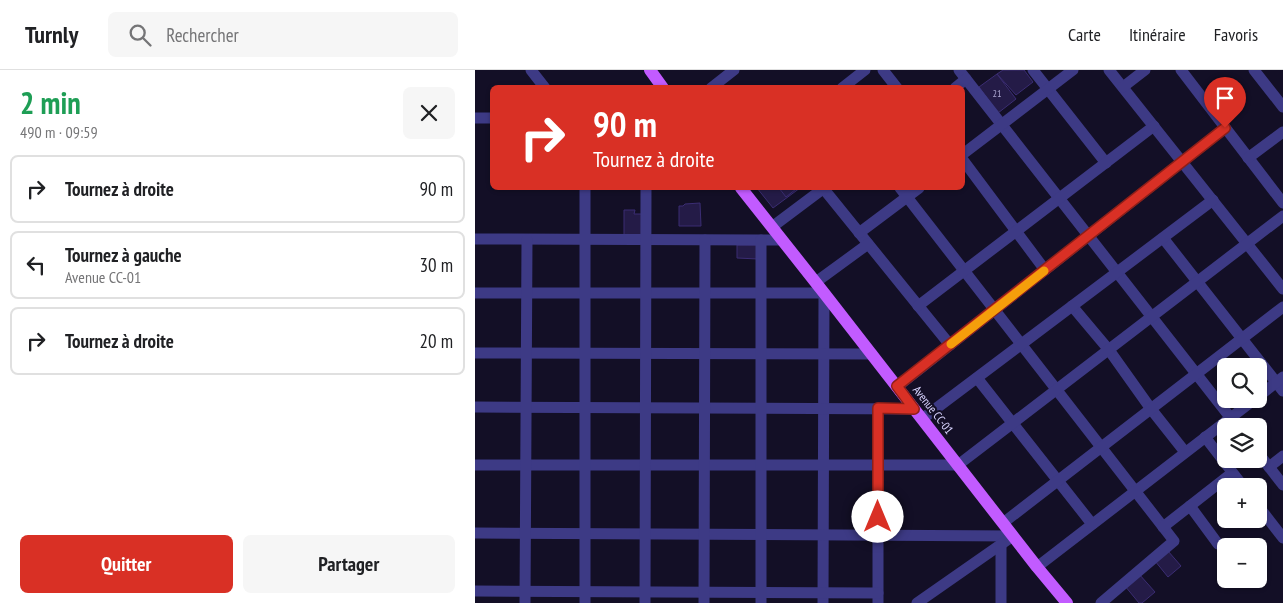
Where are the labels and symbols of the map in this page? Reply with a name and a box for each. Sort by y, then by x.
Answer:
pin [1204,77,1246,128]
house number: 21 [993,87,1002,100]
street label: Avenue CC-01 [910,383,957,437]
position arrow [851,490,903,542]

